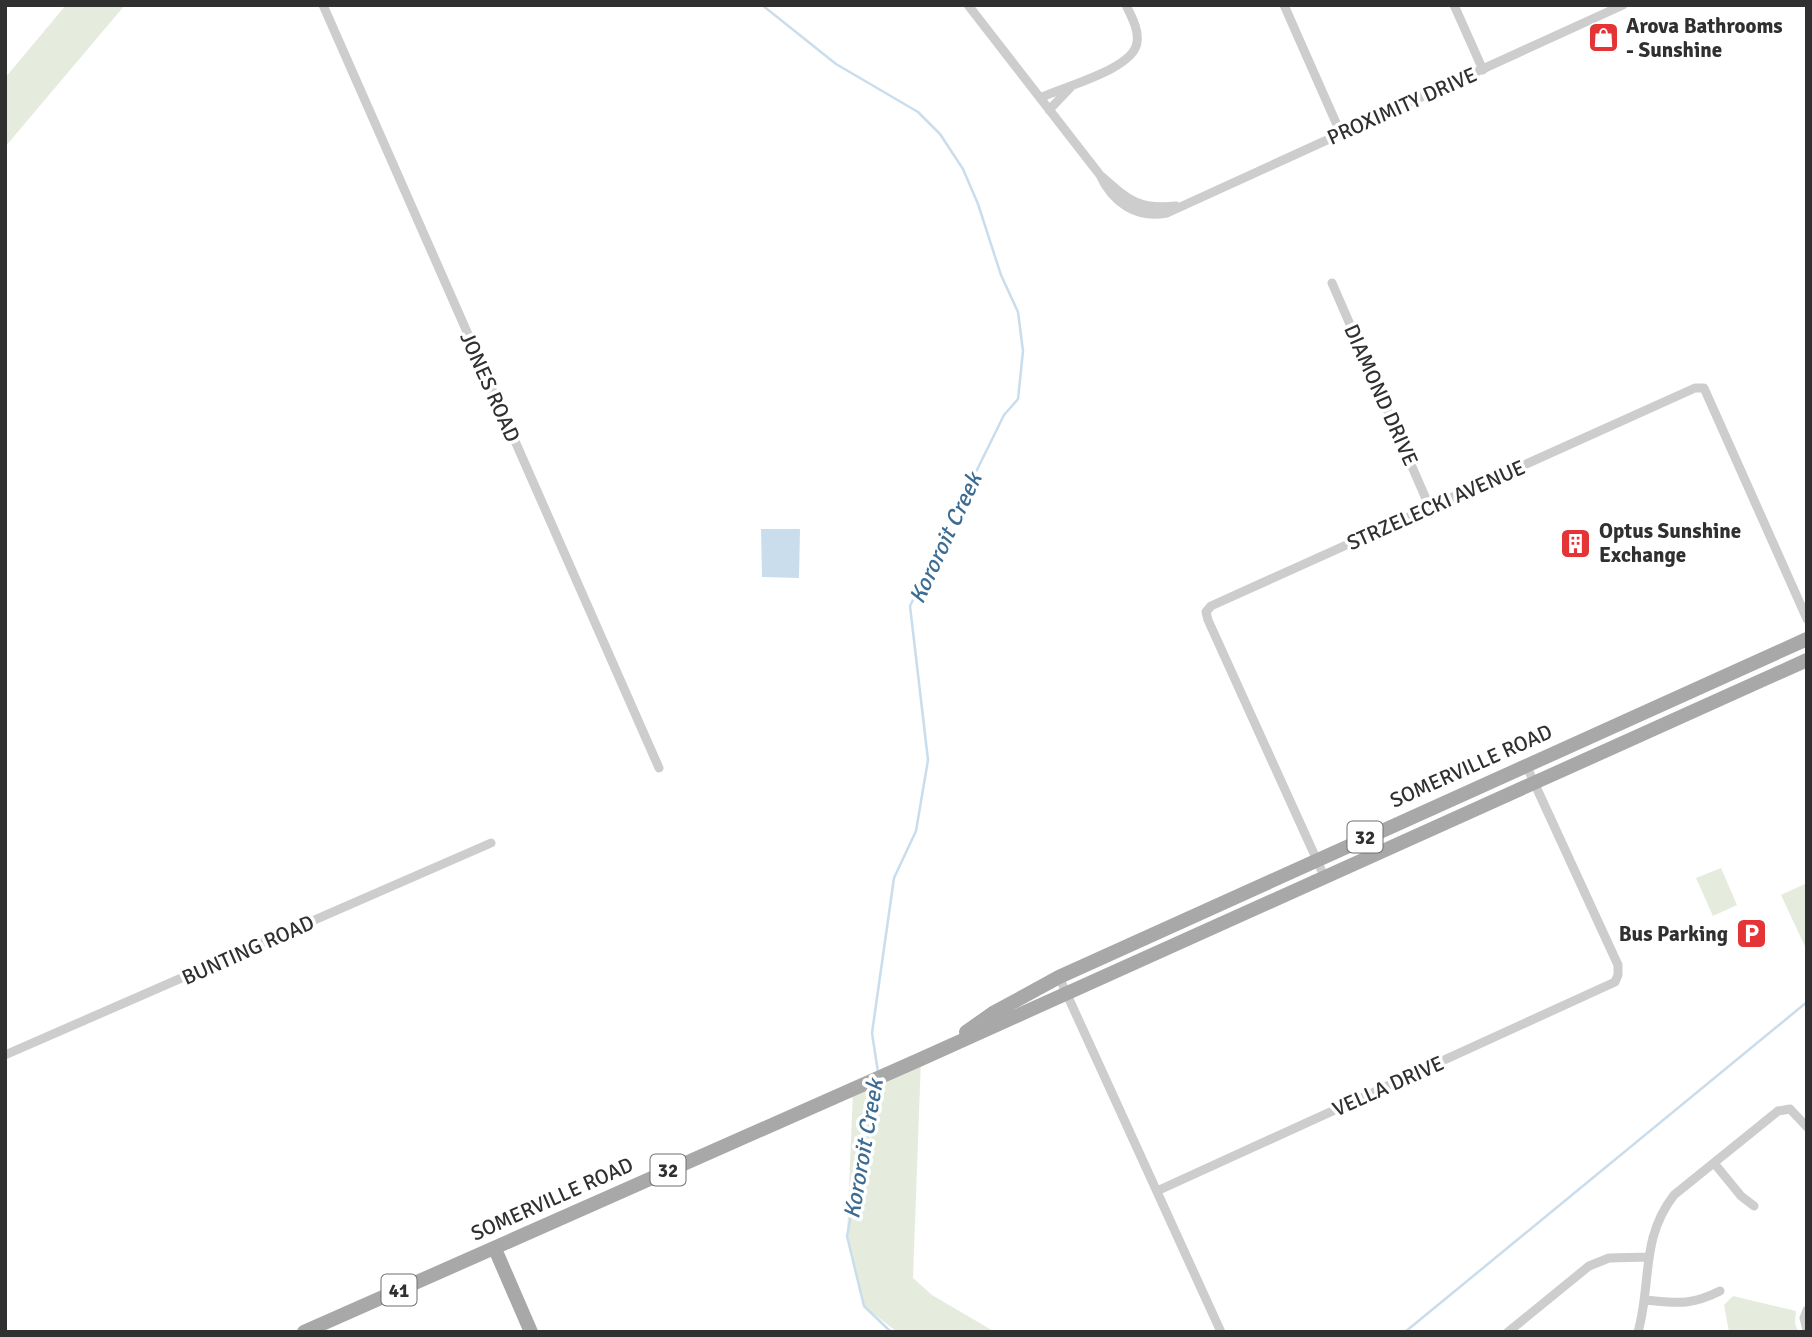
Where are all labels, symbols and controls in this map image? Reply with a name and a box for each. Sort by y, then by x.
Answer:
place label: Arova Bathrooms - Sunshine [1626,13,1783,63]
shop icon: Arova Bathrooms - Sunshine [1586,21,1620,55]
street label: PROXIMITY DRIVE [1323,61,1481,151]
street label: DIAMOND DRIVE [1338,320,1424,470]
street label: JONES ROAD [454,328,526,446]
street label: STRZELECKI AVENUE [1343,454,1529,556]
water label: Kororoit Creek [903,466,989,608]
place label: Optus Sunshine Exchange [1599,518,1741,568]
building icon: Optus Sunshine Exchange [1559,526,1593,560]
street label: SOMERVILLE ROAD [1386,719,1556,813]
road number: 32 [1348,822,1382,852]
street label: BUNTING ROAD [178,909,318,991]
parking icon: Bus Parking [1734,917,1768,951]
place label: Bus Parking [1619,921,1728,947]
street label: VELLA DRIVE [1328,1050,1448,1122]
water label: Kororoit Creek [837,1075,890,1221]
street label: SOMERVILLE ROAD [467,1152,637,1246]
road number: 32 [650,1154,686,1186]
road number: 41 [382,1274,416,1306]

